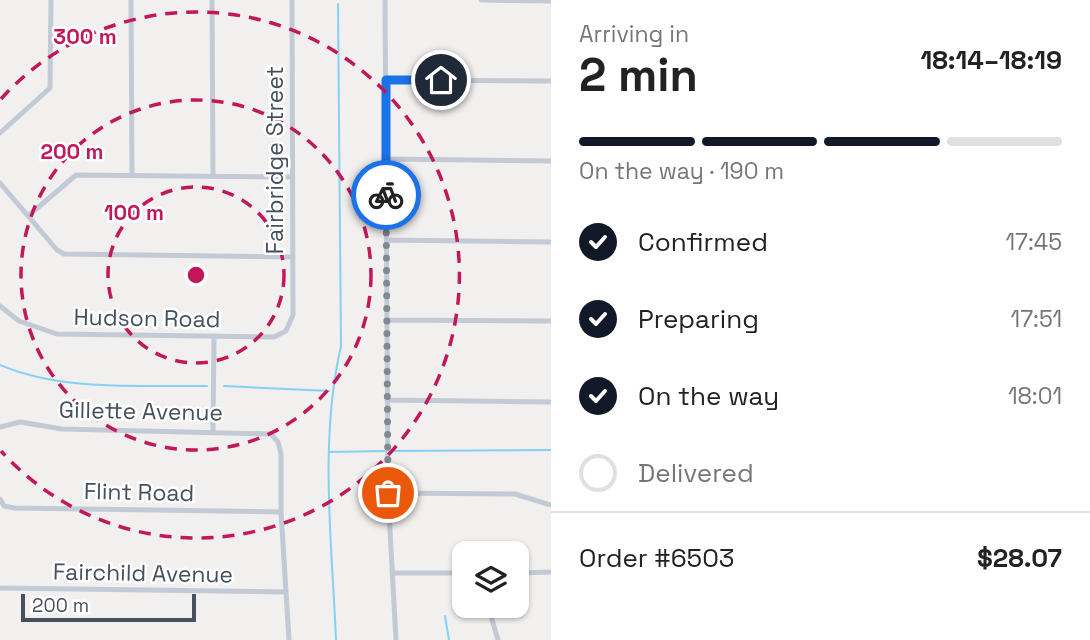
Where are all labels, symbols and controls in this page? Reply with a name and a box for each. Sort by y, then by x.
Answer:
text: Arriving in [579,19,689,49]
text: 300 m [53,23,117,50]
text: 18:14–18:19 [921,43,1062,77]
text: 2 min [579,46,698,104]
pin [411,50,471,110]
icon: home [422,61,460,99]
street label: Fairbridge Street [260,66,290,254]
text: 200 m [41,138,103,165]
text: On the way · 190 m [579,156,784,186]
courier [351,160,421,230]
icon: bike [367,176,405,214]
text: 100 m [104,199,164,226]
icon: check [579,223,617,261]
text: Confirmed [638,225,768,259]
text: 17:45 [1005,227,1062,257]
centre of rings [184,263,208,287]
icon: check [579,300,617,338]
street label: Hudson Road [73,302,221,334]
text: Preparing [638,302,759,336]
text: 17:51 [1011,304,1062,334]
icon: check [579,377,617,415]
text: On the way [638,379,779,413]
text: 18:01 [1008,381,1062,411]
street label: Gillette Avenue [59,395,223,427]
text: Delivered [638,456,754,490]
pin [358,463,418,523]
icon: bag [369,474,407,512]
street label: Flint Road [84,476,194,508]
map controls [452,541,529,618]
button: layers [452,541,529,618]
text: Order #6503 [579,541,735,575]
text: $28.07 [977,541,1062,575]
street label: Fairchild Avenue [53,556,233,590]
scale bar [21,591,196,623]
text: 200 m [32,593,89,618]

